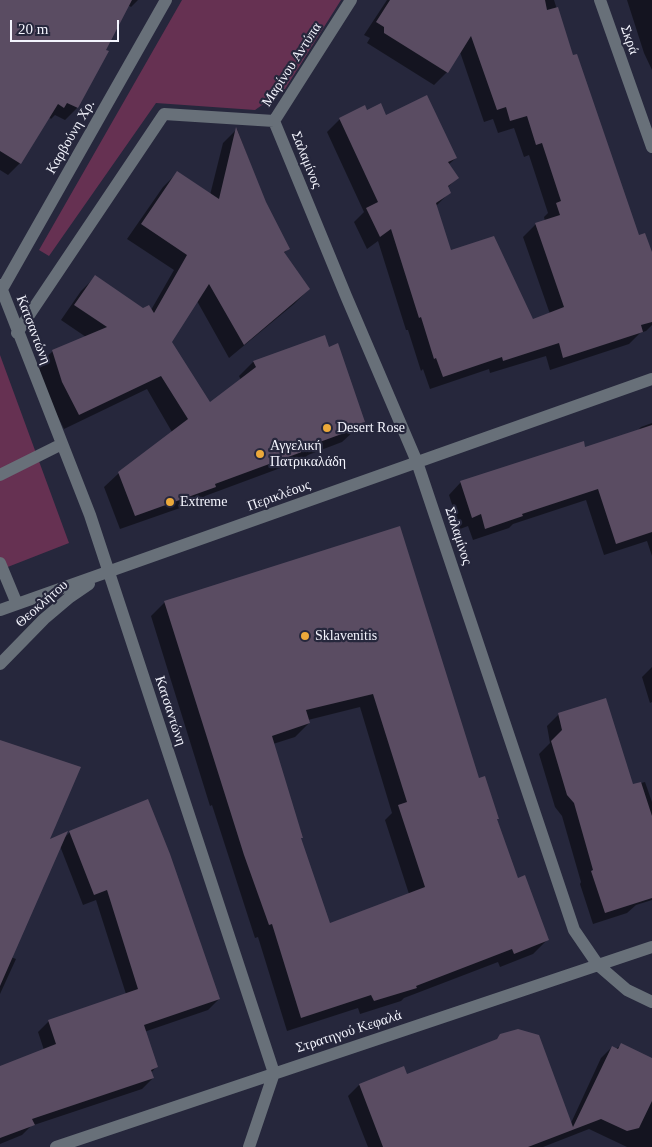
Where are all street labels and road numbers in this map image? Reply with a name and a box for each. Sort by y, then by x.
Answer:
street label: Μαρίνου Αντύπα [259,20,325,110]
street label: Σκρά [616,23,642,57]
street label: Καρβούνη Χρ. [43,97,99,177]
street label: Σαλαμίνος [287,129,325,191]
street label: Κατσαντώνη [12,293,54,367]
street label: Περικλέους [245,477,313,515]
street label: Σαλαμίνος [441,505,475,567]
street label: Θεοκλήτου [12,577,72,631]
street label: Κατσαντώνη [151,674,189,748]
street label: Στρατηγού Κεφαλά [294,1007,404,1057]

